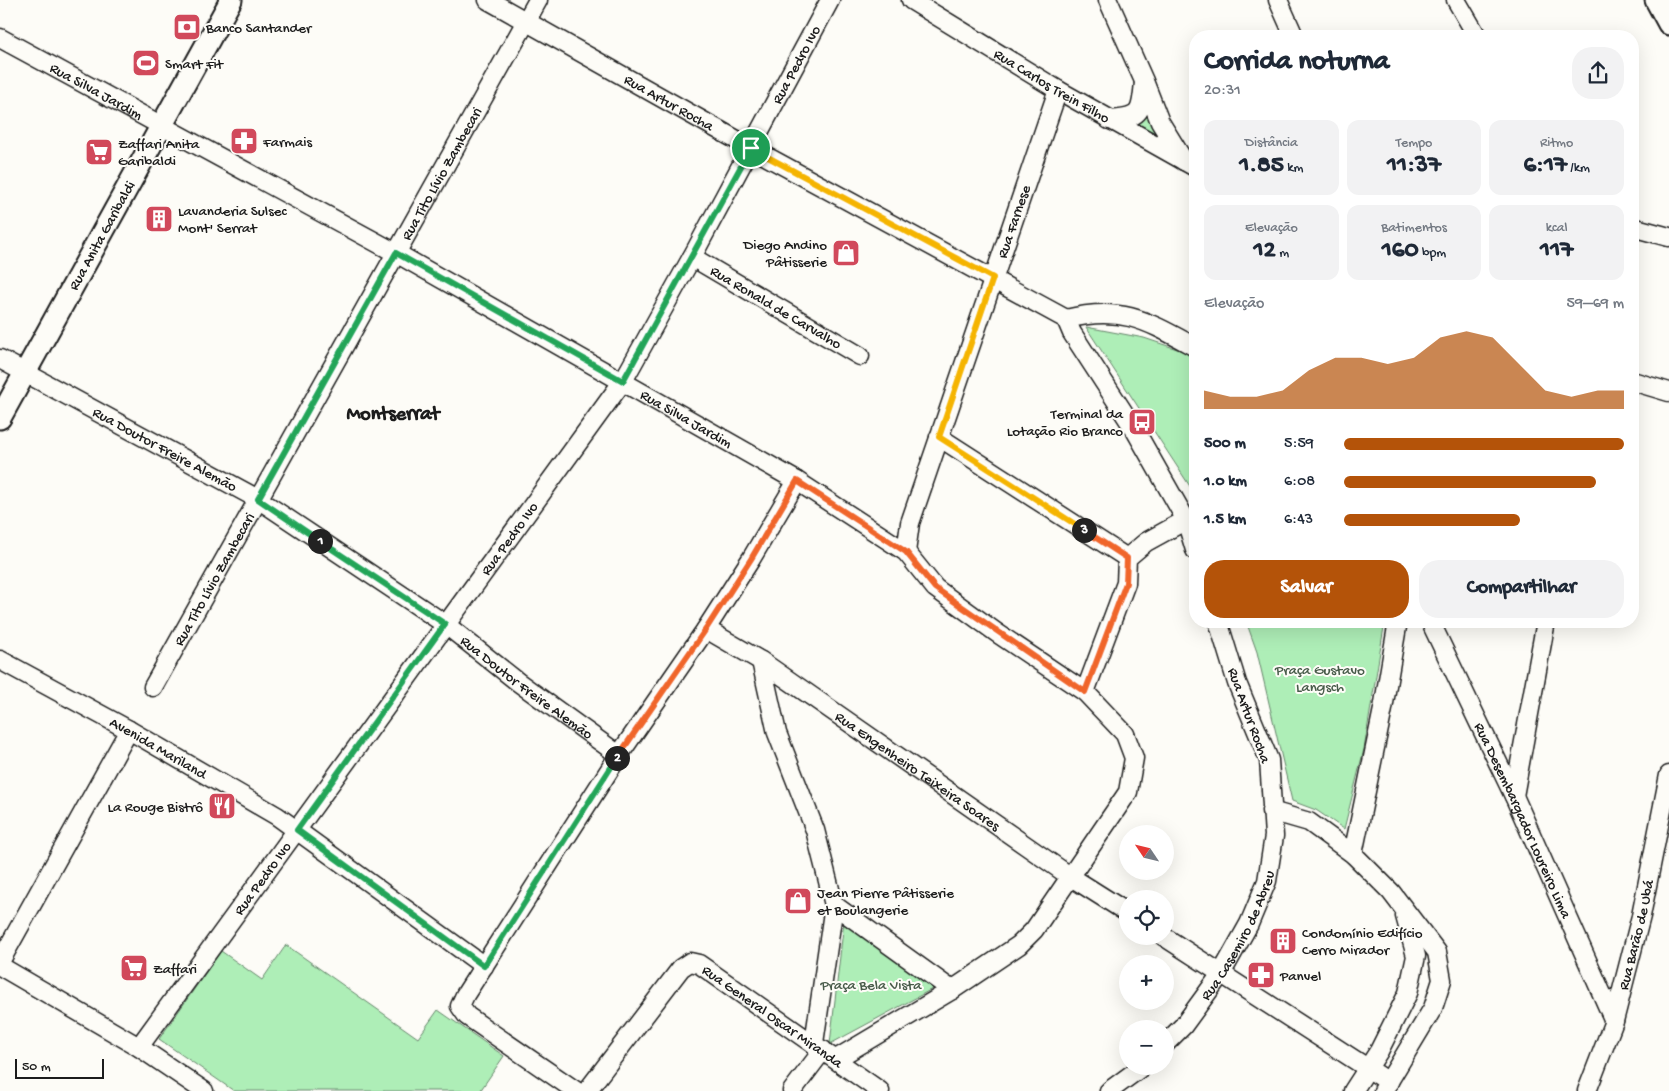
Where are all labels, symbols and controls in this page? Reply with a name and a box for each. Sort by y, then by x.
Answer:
bank icon: Banco Santander [172,12,202,42]
place label: Banco Santander [205,20,313,38]
street label: Rua Pedro Ivo [769,23,826,107]
street label: Rua Carlos Trein Filho [990,46,1113,128]
text: Corrida noturna [1204,46,1389,79]
button: share [1572,47,1624,99]
sports icon: Smart Fit [131,48,161,78]
place label: Smart Fit [165,56,225,74]
street label: Rua Silva Jardim [46,60,146,125]
street label: Rua Artur Rocha [620,71,717,136]
text: 20:31 [1204,82,1241,101]
street label: Rua Tito Lívio Zambecari [398,104,487,244]
pharmacy icon: Farmais [229,126,259,156]
pin [730,127,772,169]
place label: Farmais [262,134,313,152]
icon: arrive [737,134,765,162]
text: Distância [1245,135,1298,152]
text: Tempo [1396,135,1432,152]
text: Ritmo [1540,135,1573,152]
place label: Zaffari Anita Garibaldi [118,136,200,171]
supermarket icon: Zaffari Anita Garibaldi [84,137,114,167]
text: 1.85 [1239,152,1284,181]
text: 11:37 [1387,152,1441,181]
text: 6:17 [1523,152,1567,181]
text: km [1284,160,1303,177]
text: /km [1567,160,1590,177]
street label: Rua Anita Garibaldi [65,178,140,294]
street label: Rua Farnese [994,183,1036,261]
place label: Lavanderia Sulsec Mont' Serrat [178,203,287,238]
building icon: Lavanderia Sulsec Mont' Serrat [144,204,174,234]
text: Elevação [1245,220,1298,237]
text: Batimentos [1381,220,1447,237]
text: kcal [1546,220,1568,237]
place label: Diego Andino Pâtisserie [742,237,827,272]
text: 12 [1254,237,1276,266]
text: 160 [1382,237,1419,266]
text: 117 [1540,237,1573,266]
shop icon: Diego Andino Pâtisserie [831,238,861,268]
text: m [1276,245,1289,262]
text: bpm [1419,245,1446,262]
street label: Rua Ronald de Carvalho [706,263,845,354]
text: Elevação [1204,295,1264,314]
text: 59–69 m [1566,295,1624,314]
street label: Rua Silva Jardim [636,387,735,454]
street label: Rua Doutor Freire Alemão [89,404,240,497]
district label: Montserrat [346,404,441,427]
place label: Terminal da Lotação Rio Branco [1007,406,1124,441]
bus stop icon: Terminal da Lotação Rio Branco [1127,407,1157,437]
text: 500 m [1204,435,1246,454]
text: 5:59 [1284,435,1314,454]
text: 1.0 km [1204,473,1247,492]
text: 6:08 [1284,473,1315,492]
street label: Rua Pedro Ivo [478,499,543,580]
street label: Rua Tito Lívio Zambecari [171,510,260,650]
text: 1.5 km [1204,511,1246,530]
text: 6:43 [1284,511,1313,530]
pin: 3 [1072,518,1096,542]
text: 3 [1081,522,1088,539]
pin: 1 [308,528,332,554]
text: 1 [318,533,323,550]
button: Salvar [1204,560,1409,618]
button: Compartilhar [1419,560,1624,618]
street label: Rua Doutor Freire Alemão [456,633,596,744]
park label: Praça Gustavo Langsch [1274,662,1365,697]
street label: Rua Artur Rocha [1223,666,1274,766]
street label: Rua Engenheiro Teixeira Soares [831,708,1003,836]
street label: Avenida Mariland [106,714,210,785]
street label: Rua Desembargador Loureiro Lima [1469,720,1574,922]
pin: 2 [604,746,630,770]
text: 2 [614,750,621,767]
restaurant icon: La Rouge Bistrô [207,791,237,821]
place label: La Rouge Bistrô [107,799,203,817]
north arrow [1119,825,1174,880]
map controls [1119,825,1174,1075]
street label: Rua Pedro Ivo [231,839,296,919]
street label: Rua Casemiro de Abreu [1198,870,1279,1005]
street label: Rua Barão de Ubá [1615,878,1659,992]
place label: Jean Pierre Pâtisserie et Boulangerie [817,885,954,920]
shop icon: Jean Pierre Pâtisserie et Boulangerie [783,886,813,916]
button: locate [1119,890,1174,945]
place label: Condomínio Edifício Cerro Mirador [1302,925,1423,960]
building icon: Condomínio Edifício Cerro Mirador [1268,926,1298,956]
supermarket icon: Zaffari [119,953,149,983]
button: + [1119,955,1174,1010]
pharmacy icon: Panvel [1246,960,1276,990]
place label: Zaffari [153,961,197,979]
street label: Rua General Oscar Miranda [698,962,846,1073]
place label: Panvel [1279,968,1321,986]
park label: Praça Bela Vista [819,977,922,995]
button: − [1119,1020,1174,1075]
scale bar [15,1056,104,1079]
text: 50 m [22,1059,51,1076]

